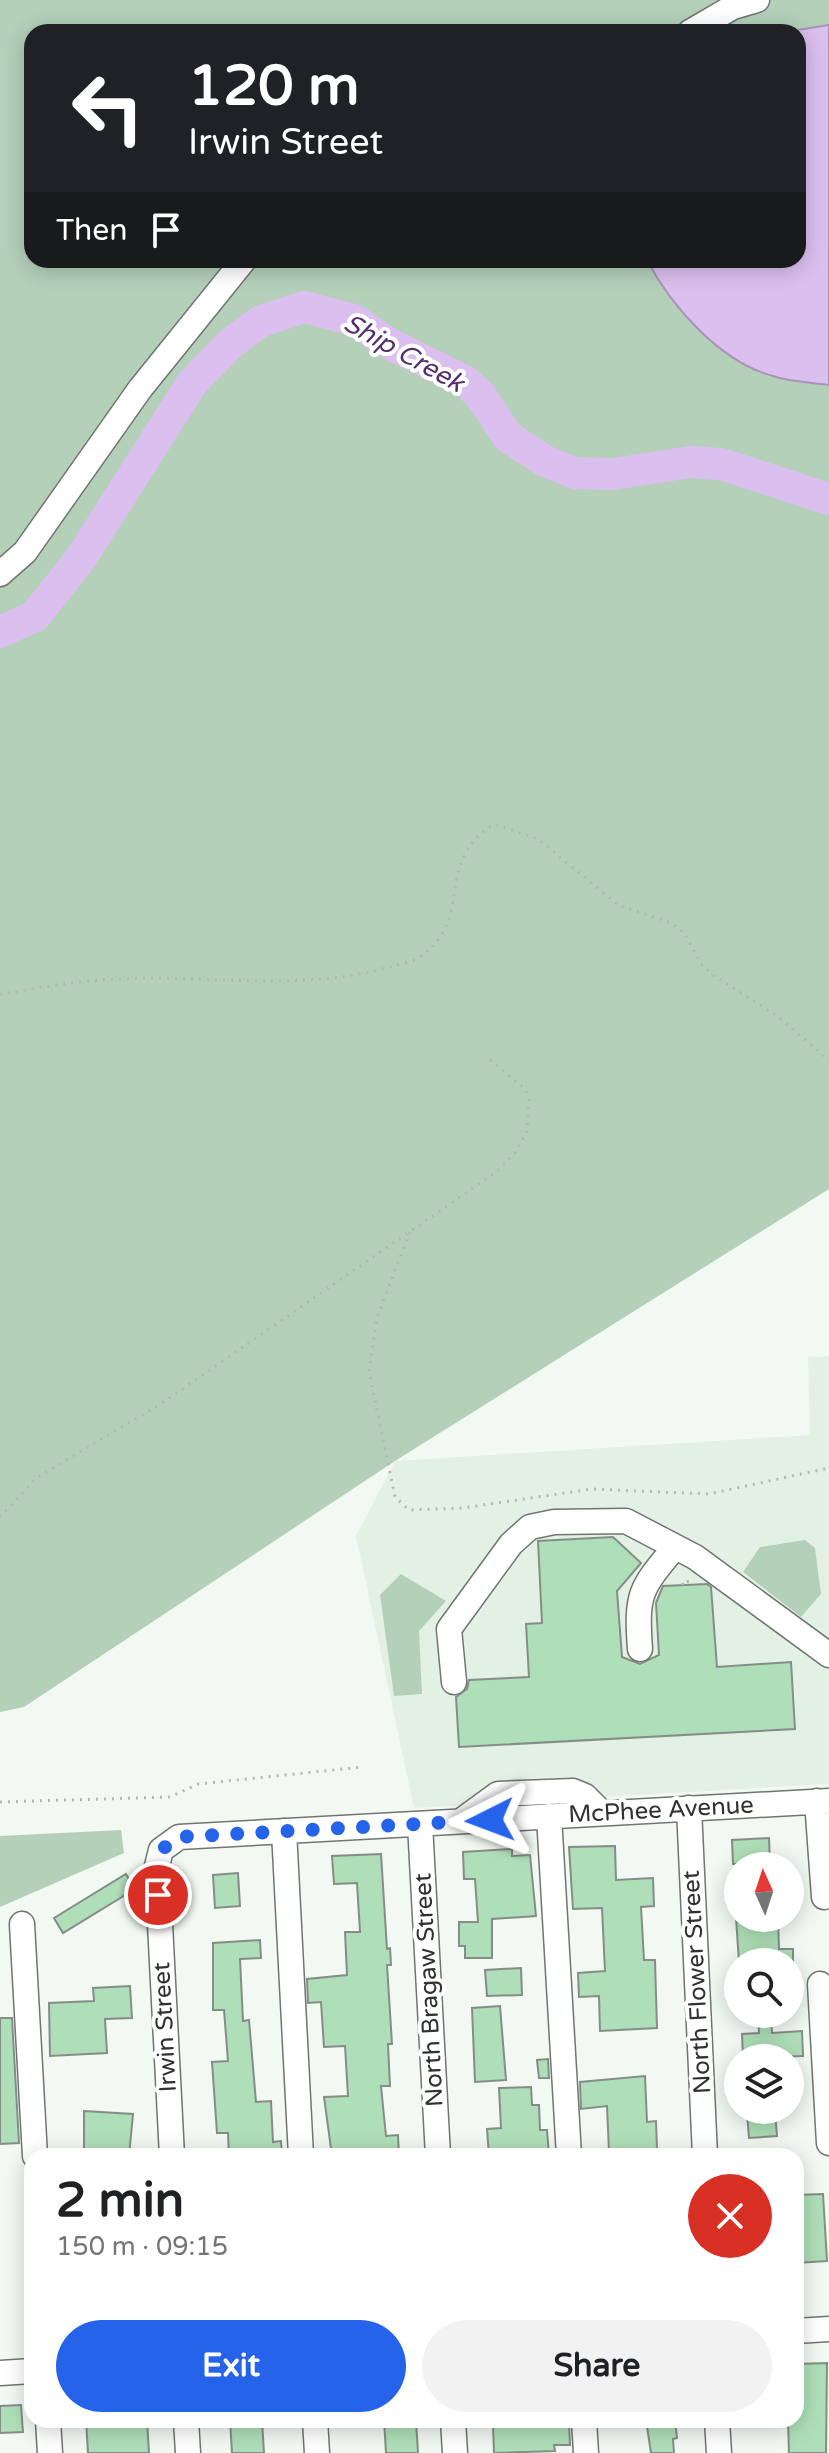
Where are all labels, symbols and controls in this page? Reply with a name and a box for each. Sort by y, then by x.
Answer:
text: 120 m [188,53,359,120]
icon: left [56,56,160,160]
text: Irwin Street [188,121,383,164]
icon: arrive [144,208,188,252]
text: Then [56,212,128,249]
water label: Ship Creek [339,307,471,400]
position arrow [448,1778,532,1862]
street label: McPhee Avenue [568,1791,754,1829]
north arrow [724,1852,804,1932]
map controls [724,1852,804,2124]
pin [124,1861,192,1929]
street label: North Flower Street [677,1869,717,2095]
street label: North Bragaw Street [408,1872,450,2108]
icon: arrive [136,1873,180,1917]
button: search [724,1948,804,2028]
street label: Irwin Street [147,1961,183,2093]
button: layers [724,2044,804,2124]
text: 2 min [56,2172,184,2230]
button: close [688,2174,772,2258]
text: 150 m · 09:15 [56,2231,228,2262]
button: Exit [56,2320,406,2412]
button: Share [422,2320,772,2412]

